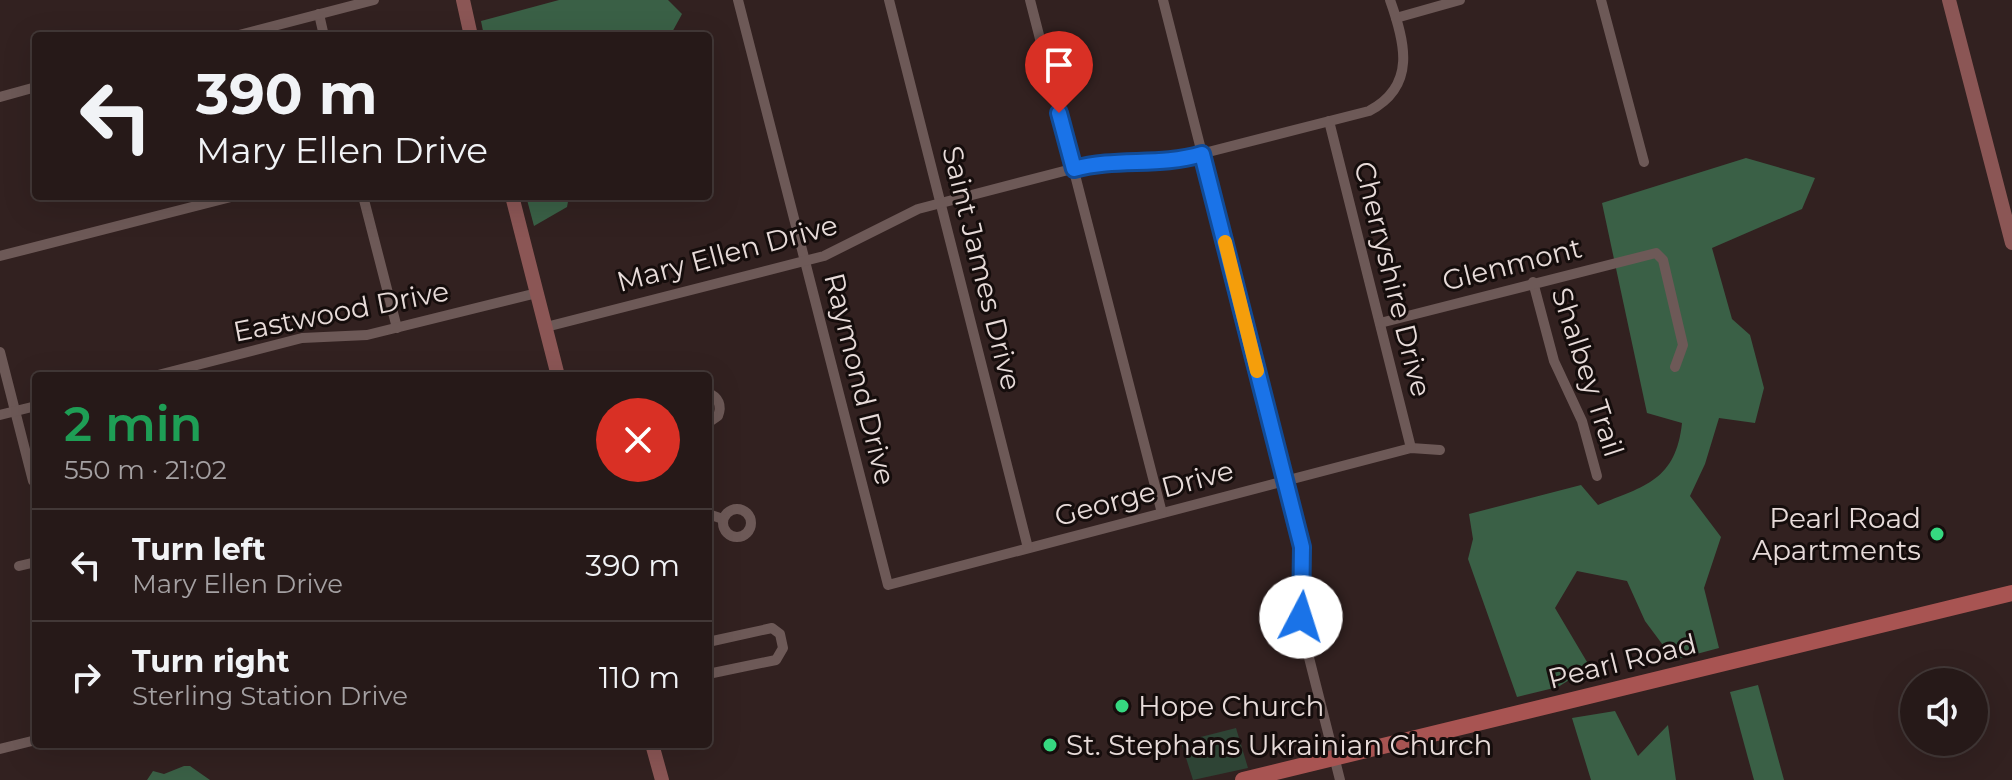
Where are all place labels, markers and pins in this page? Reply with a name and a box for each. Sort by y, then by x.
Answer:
pin [1025,31,1093,113]
place label: Pearl Road Apartments [1752,501,1921,567]
marker: Pearl Road Apartments [1928,525,1946,543]
place label: Hope Church [1138,689,1325,723]
marker: Hope Church [1113,697,1131,715]
place label: St. Stephans Ukrainian Church [1066,728,1493,762]
marker: St. Stephans Ukrainian Church [1041,736,1059,754]

